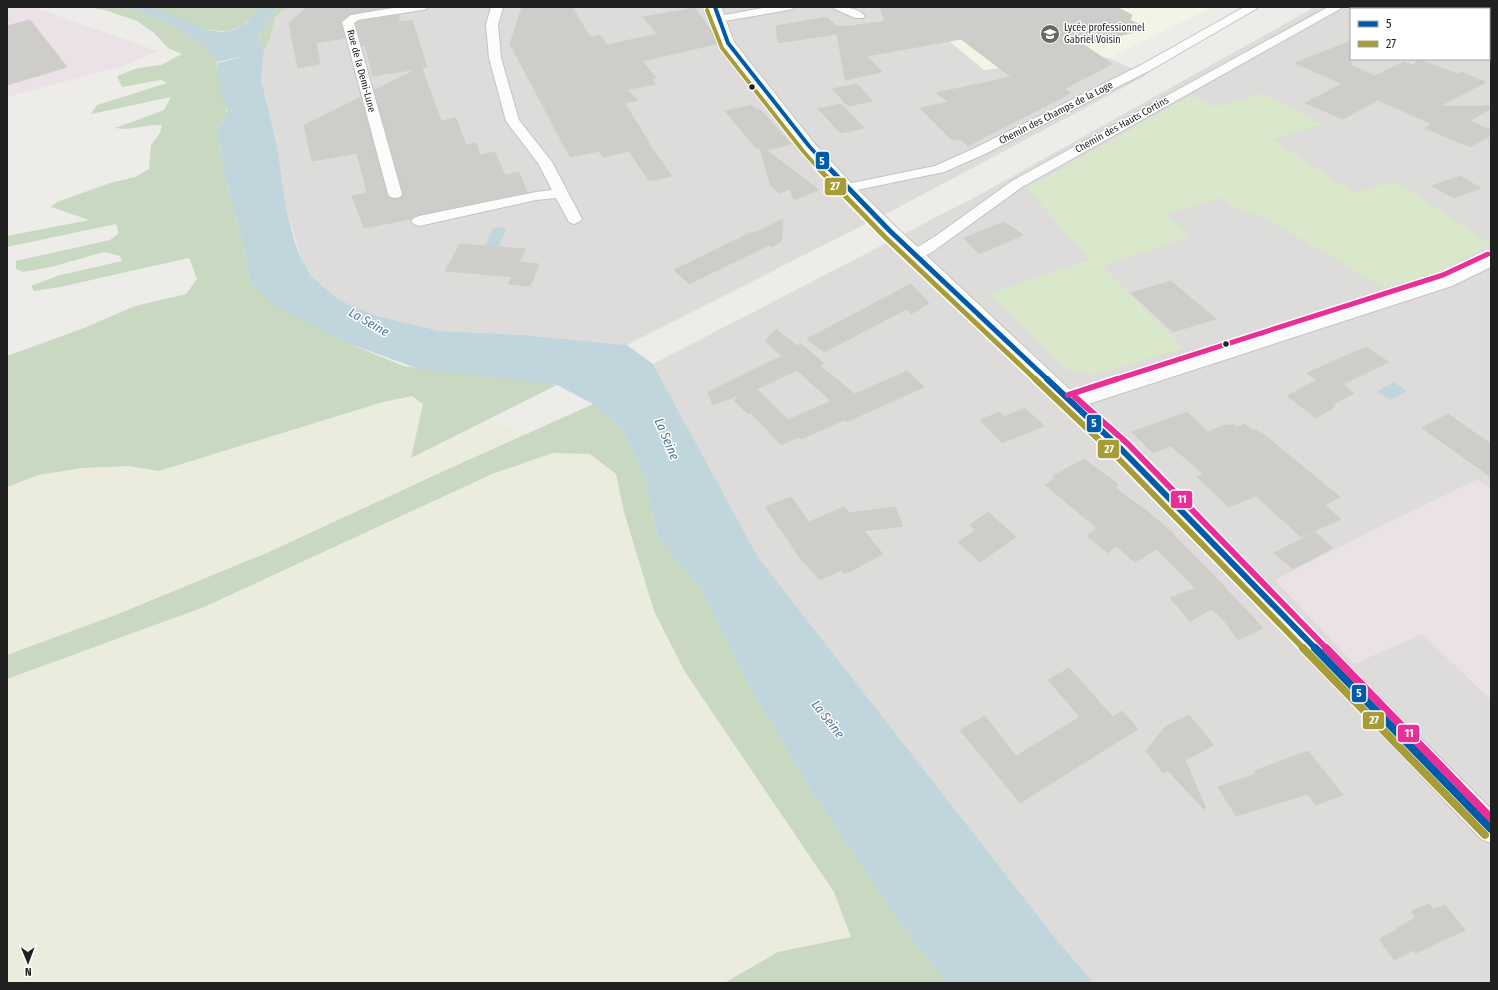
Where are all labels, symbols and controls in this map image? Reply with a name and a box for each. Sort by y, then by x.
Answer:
legend [1350,8,1490,60]
text: 5 [1386,17,1392,31]
place label: Lycée professionnel Gabriel Voisin [1064,22,1145,46]
school or university icon: Lycée professionnel Gabriel Voisin [1039,23,1061,45]
street label: Rue de la Demi-Lune [344,28,378,114]
text: 27 [1386,37,1396,51]
street label: Chemin des Champs de la Loge [997,79,1115,147]
unlabelled marker [747,82,757,92]
street label: Chemin des Hauts Cortins [1073,94,1171,156]
line badge: 5 [815,151,830,170]
text: 5 [819,155,825,168]
line badge: 27 [824,177,847,196]
text: 27 [829,180,840,193]
water label: La Seine [346,305,392,339]
unlabelled marker [1221,339,1231,349]
line badge: 5 [1086,414,1102,433]
water label: La Seine [652,416,682,462]
text: 5 [1091,417,1097,430]
line badge: 27 [1097,439,1120,459]
text: 27 [1103,443,1114,456]
line badge: 11 [1170,490,1193,509]
text: 11 [1177,493,1187,506]
line badge: 5 [1351,684,1367,703]
text: 5 [1356,687,1362,700]
water label: La Seine [809,697,847,741]
line badge: 27 [1362,711,1385,730]
text: 27 [1368,714,1379,727]
line badge: 11 [1397,724,1420,743]
text: 11 [1404,727,1414,740]
north arrow [8,942,48,982]
text: N [25,965,32,978]

